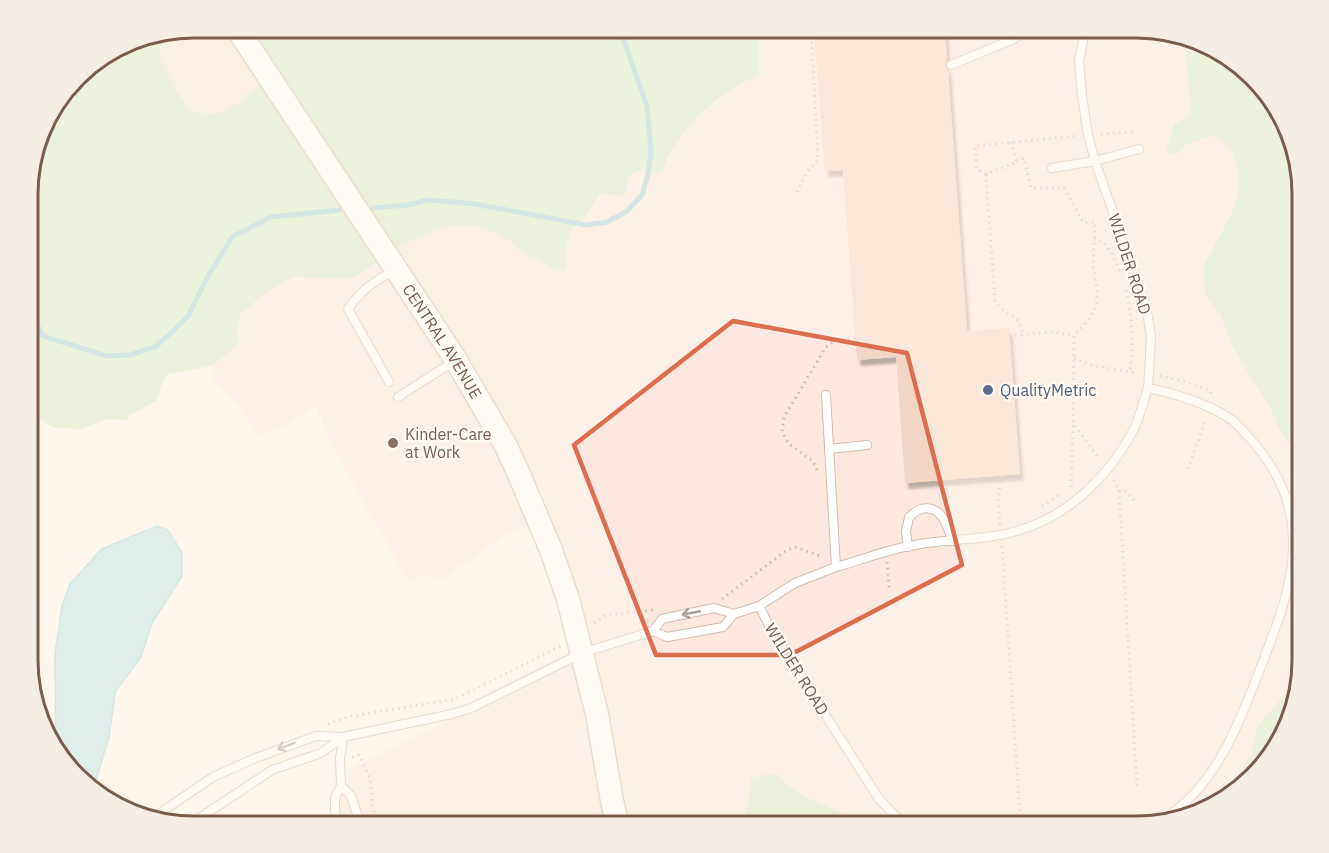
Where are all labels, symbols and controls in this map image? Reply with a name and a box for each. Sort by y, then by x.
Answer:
street label: WILDER ROAD [1104,211,1156,317]
street label: CENTRAL AVENUE [398,280,486,402]
place label: QualityMetric [1000,380,1096,400]
marker: QualityMetric [981,383,995,397]
place label: Kinder-Care at Work [405,424,492,462]
marker: Kinder-Care at Work [386,436,400,450]
one-way arrow [681,608,701,619]
street label: WILDER ROAD [761,619,833,719]
one-way arrow [277,742,296,753]

